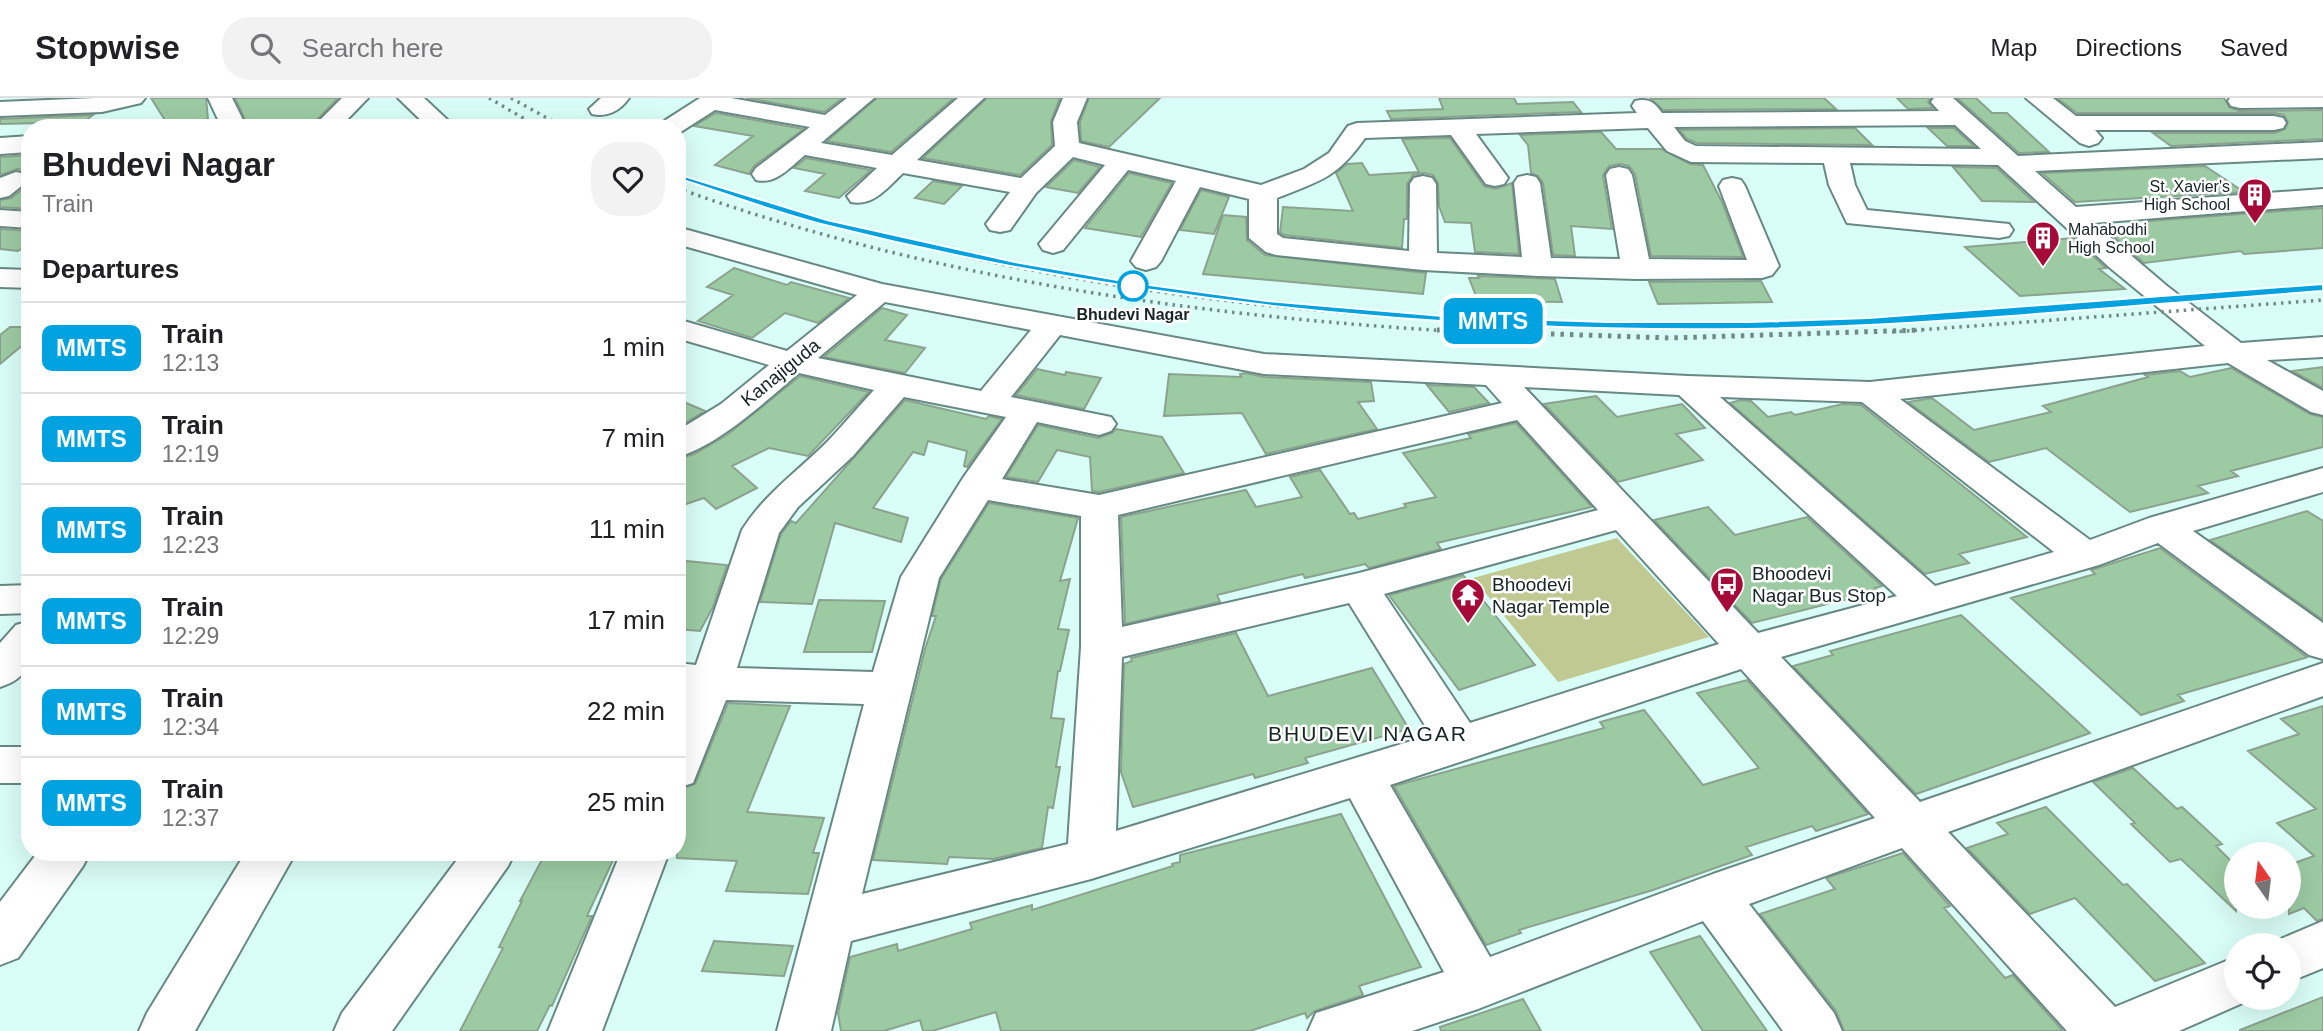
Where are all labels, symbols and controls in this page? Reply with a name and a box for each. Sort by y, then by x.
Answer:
search box [222,17,712,80]
text: Stopwise [35,29,180,66]
icon: search [246,29,284,67]
text: Search here [302,33,444,63]
text: Map [1991,34,2037,61]
text: Directions [2075,34,2182,61]
text: Saved [2220,34,2288,61]
button: heart [591,142,665,216]
text: Bhudevi Nagar [42,146,275,183]
building icon: St. Xavier's High School [2236,176,2274,225]
place label: St. Xavier's High School [2144,178,2230,213]
text: Train [42,191,94,217]
building icon: Mahabodhi High School [2024,219,2062,268]
place label: Mahabodhi High School [2068,221,2154,256]
text: Departures [42,254,179,284]
marker: Bhudevi Nagar [1118,271,1148,301]
line badge: MMTS [1444,298,1542,344]
place label: Bhudevi Nagar [1077,306,1189,323]
text: MMTS [1458,307,1528,334]
text: Train [162,319,224,349]
text: 1 min [601,332,665,362]
text: MMTS [56,334,127,361]
street label: Kanajiguda [737,334,824,410]
text: 12:13 [162,350,219,376]
text: Train [162,410,224,440]
text: 7 min [601,423,665,453]
text: MMTS [56,425,127,452]
text: 12:19 [162,441,219,467]
text: Train [162,501,224,531]
text: 11 min [589,514,665,544]
text: MMTS [56,516,127,543]
text: 12:23 [162,532,219,558]
place label: Bhoodevi Nagar Bus Stop [1752,563,1886,606]
bus stop icon: Bhoodevi Nagar Bus Stop [1708,565,1746,614]
place label: Bhoodevi Nagar Temple [1492,574,1610,617]
temple icon: Bhoodevi Nagar Temple [1449,576,1487,625]
text: Train [162,592,224,622]
text: 17 min [587,605,665,635]
text: MMTS [56,607,127,634]
text: 12:29 [162,623,219,649]
text: Train [162,683,224,713]
text: 22 min [587,696,665,726]
text: MMTS [56,698,127,725]
text: 12:34 [162,714,219,740]
district label: BHUDEVI NAGAR [1268,722,1468,745]
text: Train [162,774,224,804]
text: 25 min [587,787,665,817]
text: MMTS [56,789,127,816]
text: 12:37 [162,805,219,831]
north arrow [2224,842,2301,919]
map controls [2224,842,2301,1010]
button: locate [2224,933,2301,1010]

